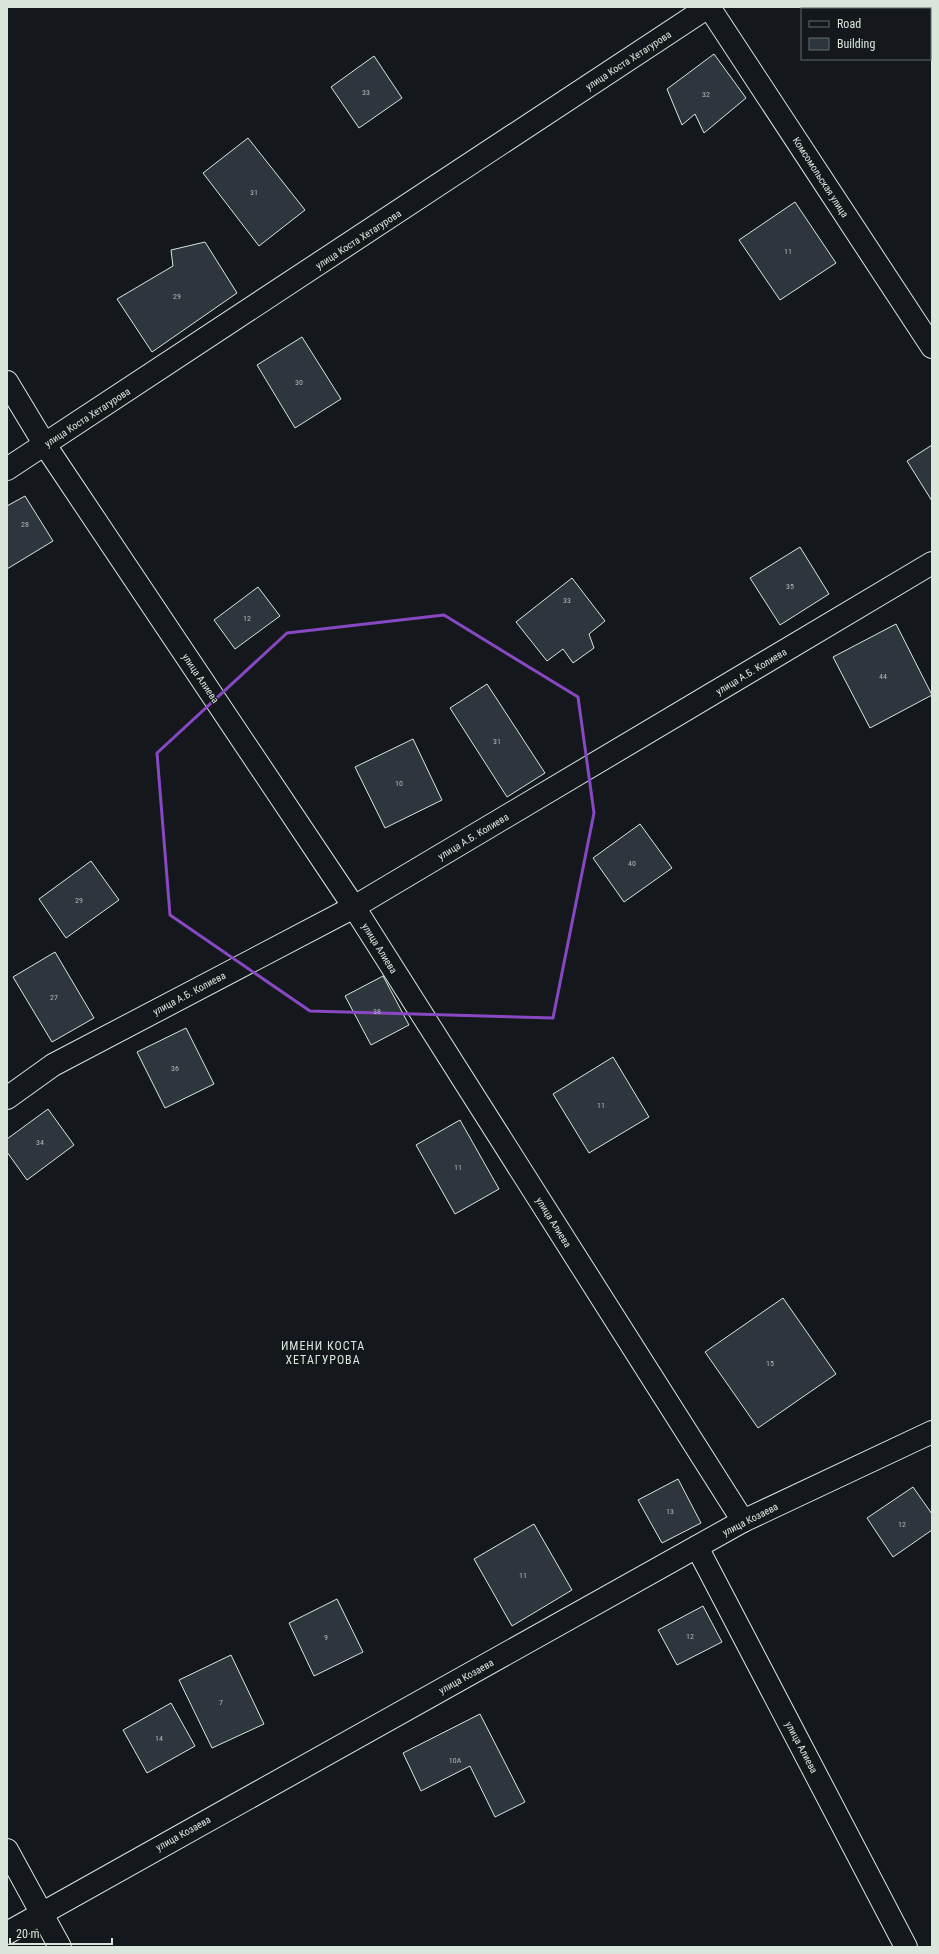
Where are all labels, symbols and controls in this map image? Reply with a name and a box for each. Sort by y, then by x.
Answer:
legend [801,8,931,60]
text: Road [837,17,861,31]
street label: улица Коста Хетагурова [584,29,673,92]
text: Building [837,37,875,51]
house number: 33 [362,88,370,97]
house number: 32 [702,90,710,99]
street label: Комсомольская улица [791,135,851,220]
house number: 31 [250,188,258,197]
street label: улица Коста Хетагурова [314,208,403,271]
house number: 11 [784,247,792,256]
house number: 29 [173,292,181,301]
house number: 30 [295,378,303,387]
street label: улица Коста Хетагурова [43,386,132,449]
house number: 28 [21,520,29,529]
house number: 35 [786,582,794,591]
house number: 33 [563,596,571,605]
house number: 12 [243,614,251,623]
street label: улица А.Б. Колиева [714,646,789,697]
street label: улица Алиева [180,652,221,705]
house number: 44 [879,672,887,681]
house number: 31 [493,737,501,746]
house number: 10 [395,779,403,788]
street label: улица А.Б. Колиева [436,811,511,862]
house number: 40 [628,859,636,868]
house number: 29 [75,896,83,905]
street label: улица Алиева [360,921,399,976]
street label: улица А.Б. Колиева [151,970,228,1017]
house number: 27 [50,993,58,1002]
house number: 38 [373,1007,381,1016]
house number: 36 [171,1064,179,1073]
house number: 11 [597,1101,605,1110]
house number: 34 [36,1138,44,1147]
house number: 11 [454,1163,462,1172]
street label: улица Алиева [534,1195,573,1250]
district label: ИМЕНИ КОСТА ХЕТАГУРОВА [281,1339,365,1367]
house number: 15 [766,1359,774,1368]
street label: улица Козаева [721,1501,780,1538]
house number: 13 [666,1507,674,1516]
house number: 12 [898,1520,906,1529]
house number: 11 [519,1571,527,1580]
house number: 12 [686,1632,694,1641]
house number: 9 [324,1633,328,1642]
street label: улица Козаева [437,1657,496,1696]
house number: 7 [219,1698,223,1707]
street label: улица Алиева [783,1719,820,1775]
house number: 14 [155,1734,163,1743]
house number: 10А [449,1756,462,1765]
street label: улица Козаева [154,1814,213,1853]
scale bar [10,1920,112,1946]
text: 20 m [16,1927,40,1941]

